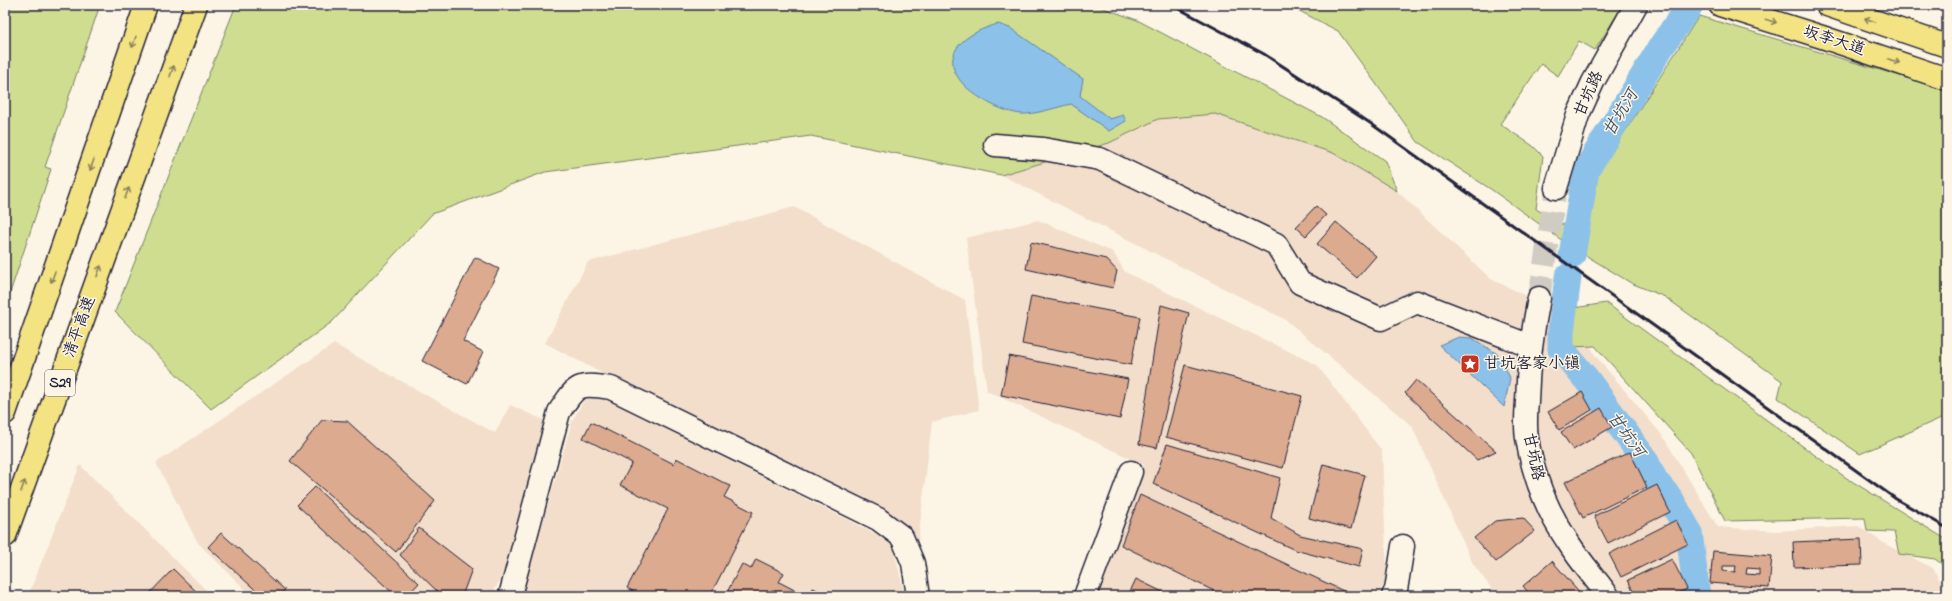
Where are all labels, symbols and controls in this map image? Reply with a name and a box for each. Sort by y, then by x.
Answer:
one-way arrow [1864,16,1877,23]
one-way arrow [1764,18,1777,25]
street label: 坂李大道 [1800,20,1868,62]
one-way arrow [129,36,137,48]
one-way arrow [1888,58,1900,66]
one-way arrow [168,66,176,78]
street label: 甘坑路 [1568,67,1610,121]
water label: 甘坑河 [1597,82,1646,141]
one-way arrow [87,159,95,171]
one-way arrow [124,188,132,200]
one-way arrow [96,266,104,278]
one-way arrow [49,270,56,283]
street label: 清平高速 [58,293,102,361]
place label: 甘坑客家小镇 [1484,352,1580,376]
place icon: 甘坑客家小镇 [1459,353,1481,375]
road number: S29 [45,370,75,396]
water label: 甘坑河 [1601,407,1653,465]
street label: 甘坑路 [1516,431,1550,483]
one-way arrow [19,481,27,493]

